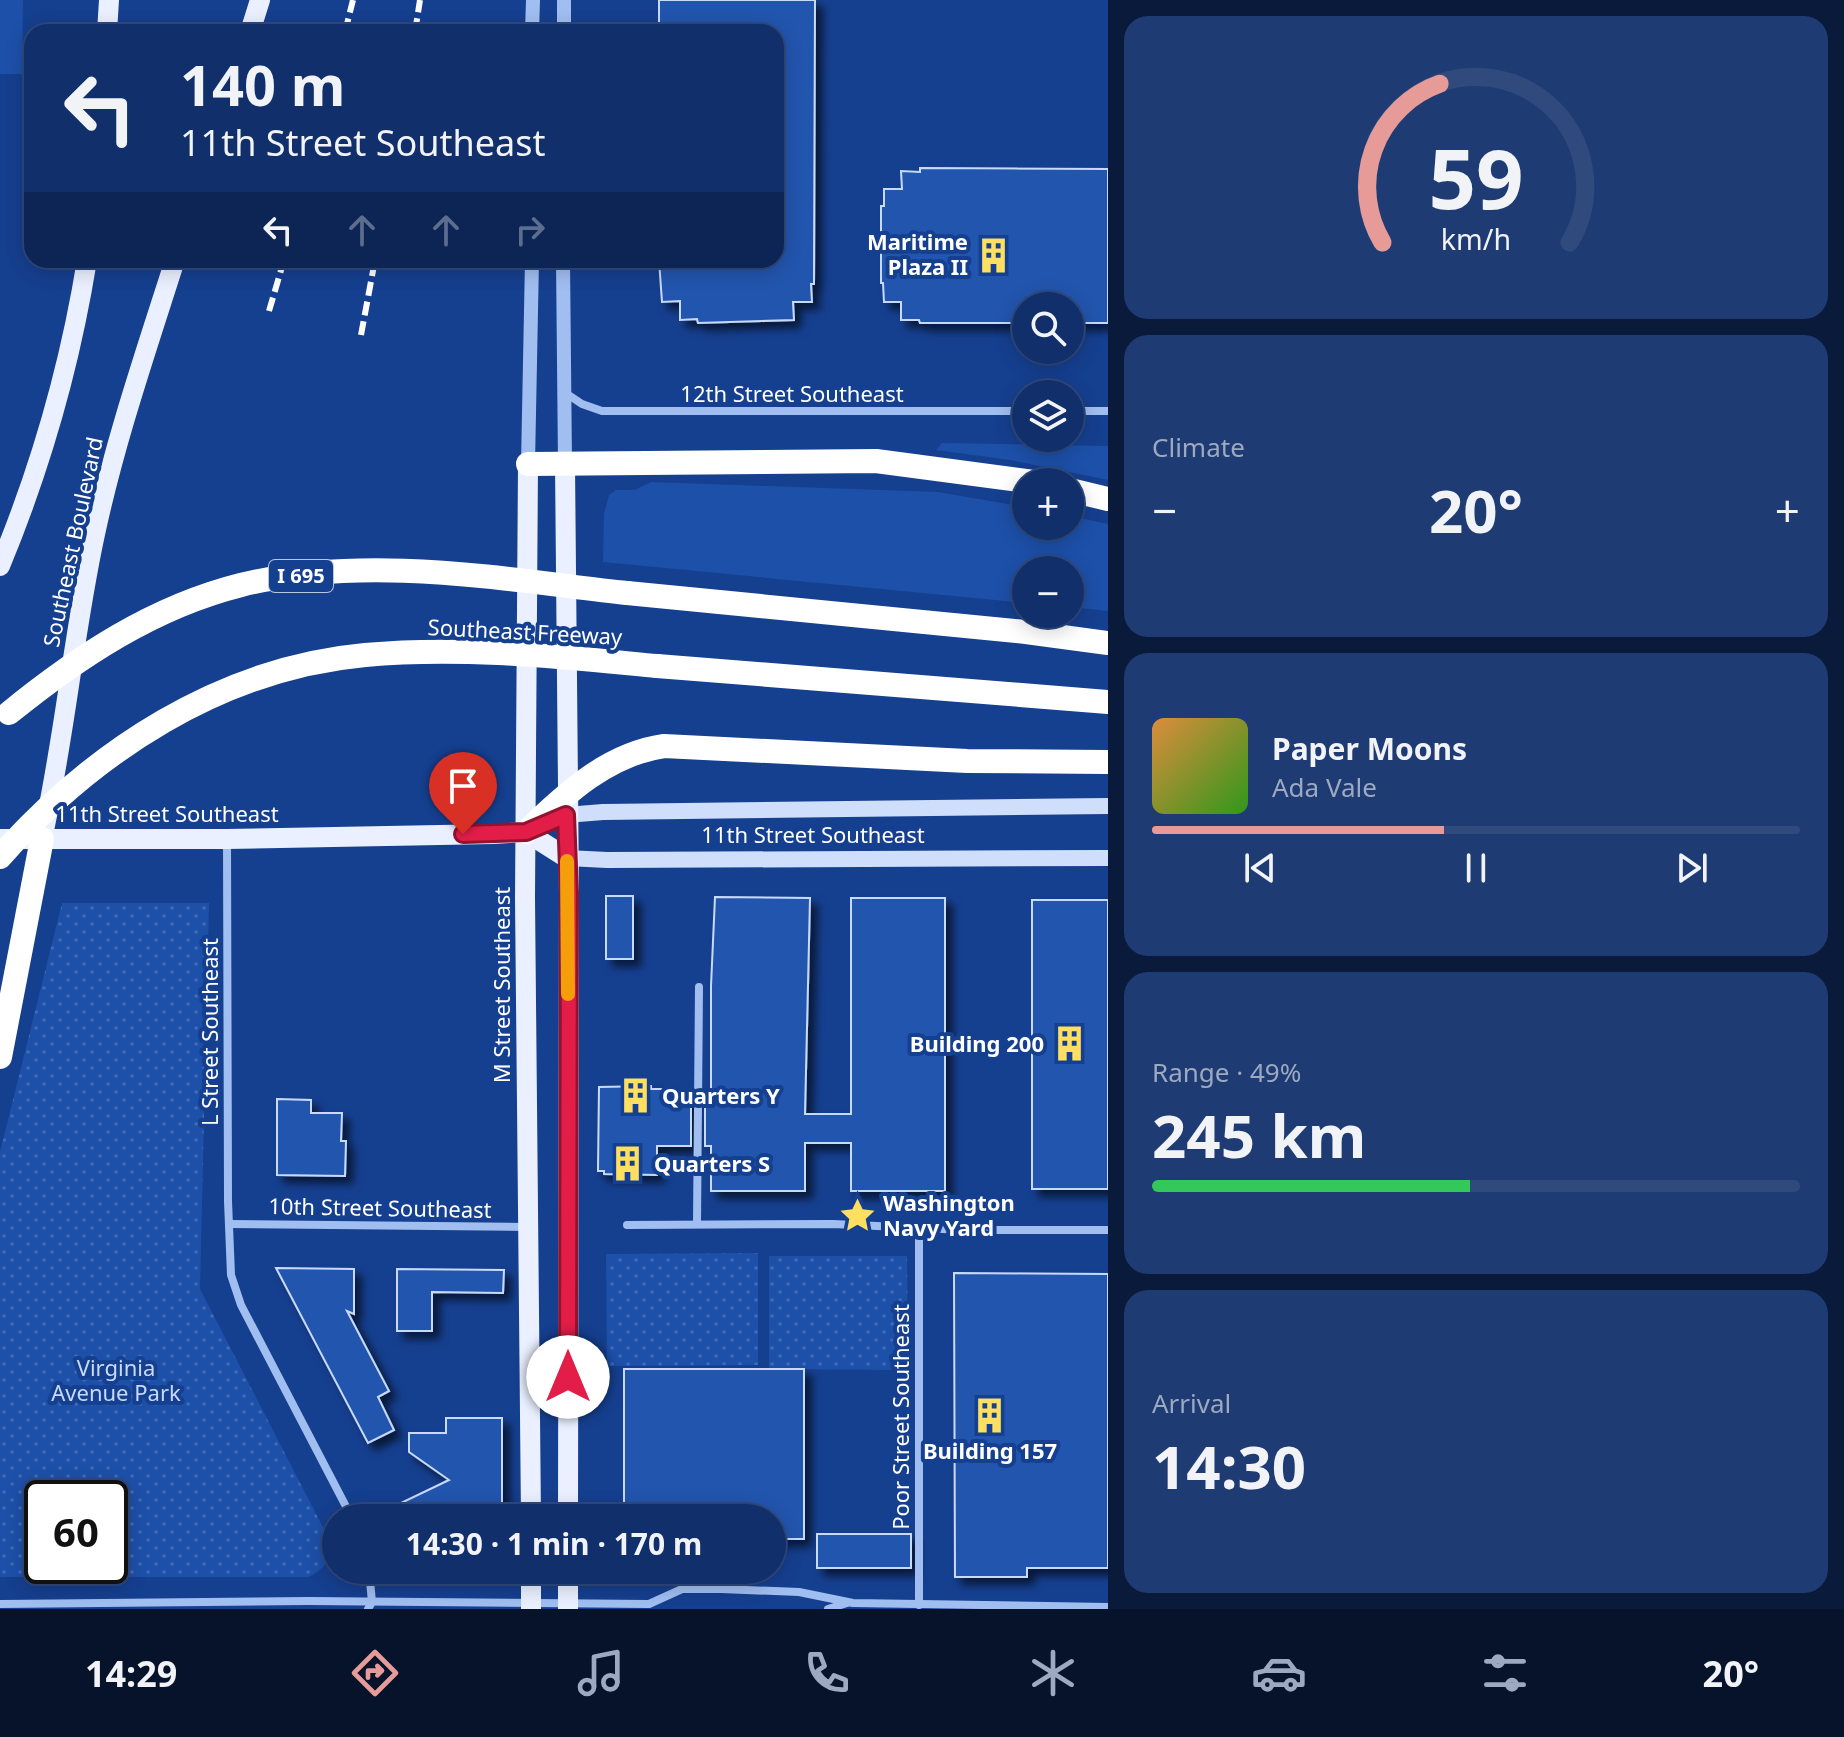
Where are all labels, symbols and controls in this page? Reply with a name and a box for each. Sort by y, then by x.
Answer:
text: 140 m [180,46,345,122]
icon: left [48,56,152,160]
text: 11th Street Southeast [180,118,545,167]
text: 59 [1428,120,1524,233]
icon: left [256,208,300,252]
icon: ahead [340,208,384,252]
icon: ahead [424,208,468,252]
icon: right [508,208,552,252]
text: km/h [1441,219,1511,258]
place label: Maritime Plaza II [867,226,968,281]
building icon: Maritime Plaza II [975,236,1013,274]
map controls [1012,292,1084,628]
button: search [1012,292,1084,364]
street label: 12th Street Southeast [680,378,904,408]
button: layers [1012,380,1084,452]
text: Climate [1152,429,1245,465]
street label: Southeast Boulevard [35,434,109,650]
button: + [1012,468,1084,540]
text: 20° [1429,469,1523,551]
text: − [1152,480,1177,540]
text: + [1775,480,1800,540]
button: − [1012,556,1084,628]
road number: I 695 [269,560,333,592]
street label: Southeast Freeway [427,611,624,651]
text: Paper Moons [1272,728,1467,769]
pin [429,752,497,834]
icon: arrive [441,764,485,808]
text: Ada Vale [1272,769,1377,805]
street label: 11th Street Southeast [55,798,279,828]
street label: 11th Street Southeast [701,819,925,849]
icon: previous [1238,846,1282,890]
icon: pause [1454,846,1498,890]
icon: next [1670,846,1714,890]
street label: M Street Southeast [486,887,516,1083]
street label: L Street Southeast [194,938,224,1126]
building icon: Building 200 [1051,1025,1089,1063]
place label: Building 200 [910,1028,1044,1058]
text: Range · 49% [1152,1054,1301,1090]
building icon: Quarters Y [617,1077,655,1115]
place label: Quarters Y [662,1080,780,1110]
text: 245 km [1152,1094,1366,1176]
building icon: Quarters S [609,1145,647,1183]
place label: Quarters S [654,1148,770,1178]
place label: Washington Navy Yard [883,1187,1015,1242]
street label: 10th Street Southeast [268,1190,492,1224]
place icon: Washington Navy Yard [838,1197,876,1235]
street label: Poor Street Southeast [885,1304,915,1530]
position arrow [526,1335,610,1419]
park label: Virginia Avenue Park [51,1352,181,1407]
text: Arrival [1152,1385,1231,1421]
building icon: Building 157 [971,1396,1009,1434]
text: 14:30 [1152,1425,1306,1507]
place label: Building 157 [923,1435,1057,1465]
speed limit sign: 60 [24,1480,128,1584]
text: 14:30 · 1 min · 170 m [406,1523,702,1564]
icon: directions [347,1645,403,1701]
icon: music [573,1645,629,1701]
icon: phone [799,1645,855,1701]
icon: climate [1025,1645,1081,1701]
icon: car [1251,1645,1307,1701]
icon: filters [1477,1645,1533,1701]
text: 14:29 [85,1649,177,1698]
text: 20° [1703,1649,1759,1698]

